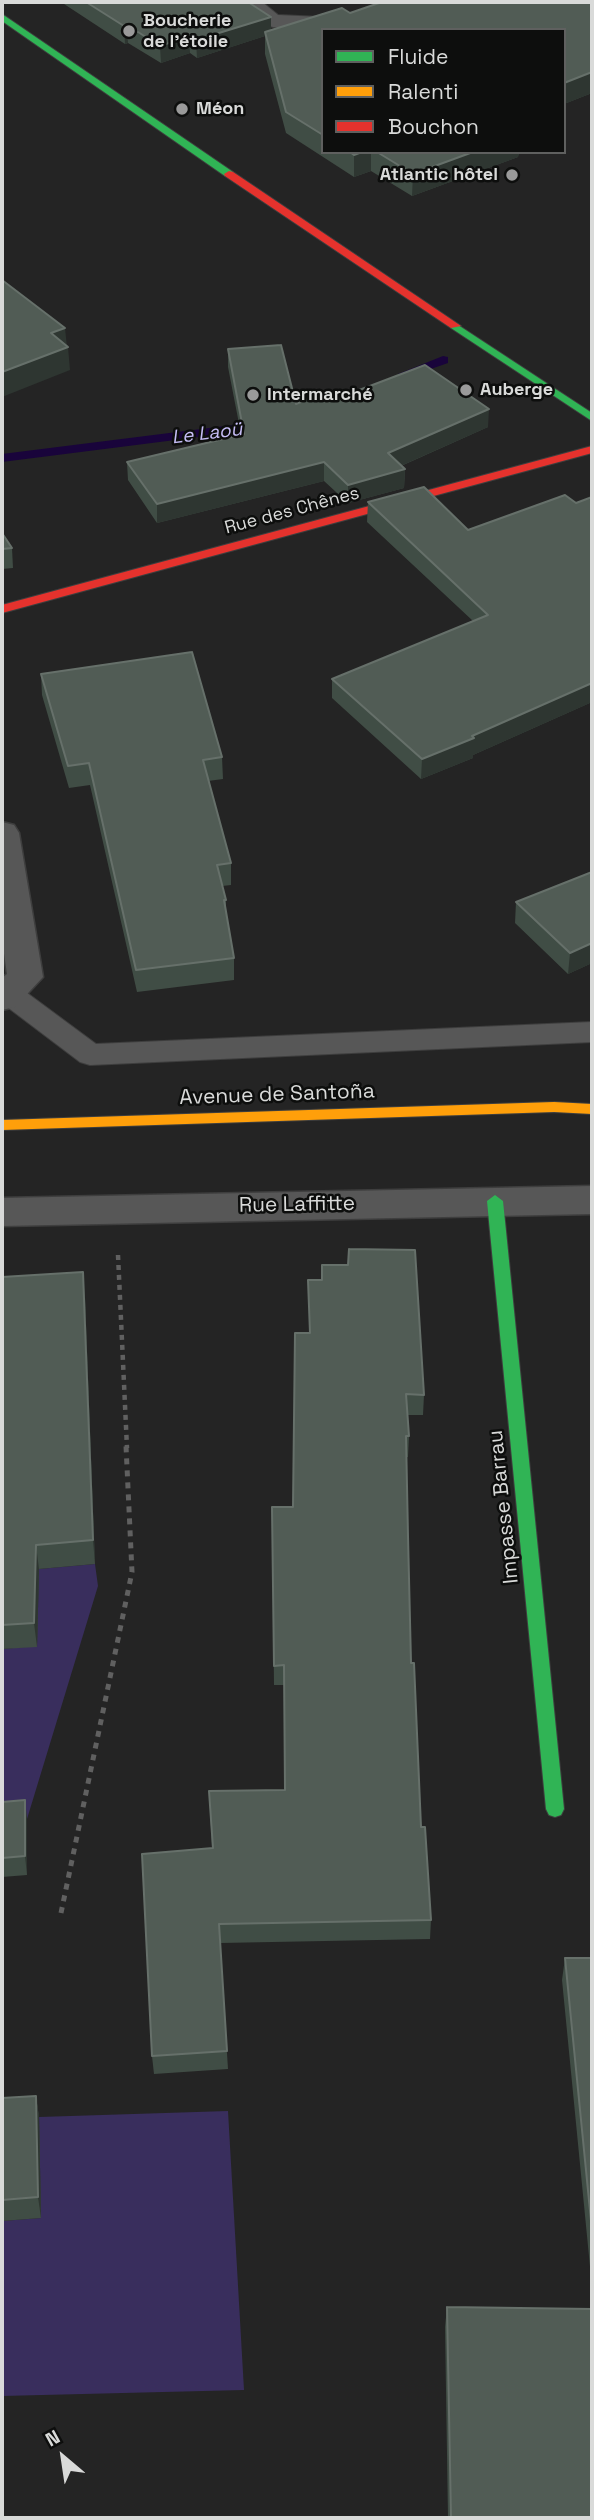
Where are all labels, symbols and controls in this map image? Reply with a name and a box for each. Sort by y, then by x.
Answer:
place label: Boucherie de l'étoile [143,10,231,52]
marker: Boucherie de l'étoile [121,23,137,39]
legend [321,28,566,154]
text: Fluide [388,43,448,70]
text: Ralenti [388,78,458,105]
place label: Méon [196,98,244,120]
marker: Méon [174,101,190,117]
text: Bouchon [388,113,479,140]
place label: Atlantic hôtel [380,164,498,186]
marker: Atlantic hôtel [504,167,520,183]
place label: Auberge [480,379,553,401]
marker: Auberge [458,382,474,398]
place label: Intermarché [267,384,373,406]
marker: Intermarché [245,387,261,403]
water label: Le Laoü [170,418,244,450]
street label: Rue des Chênes [222,483,362,539]
street label: Avenue de Santoña [179,1079,375,1111]
street label: Rue Laffitte [239,1191,355,1219]
street label: Impasse Barrau [483,1429,525,1585]
north arrow [28,2422,98,2492]
text: N [41,2424,64,2452]

